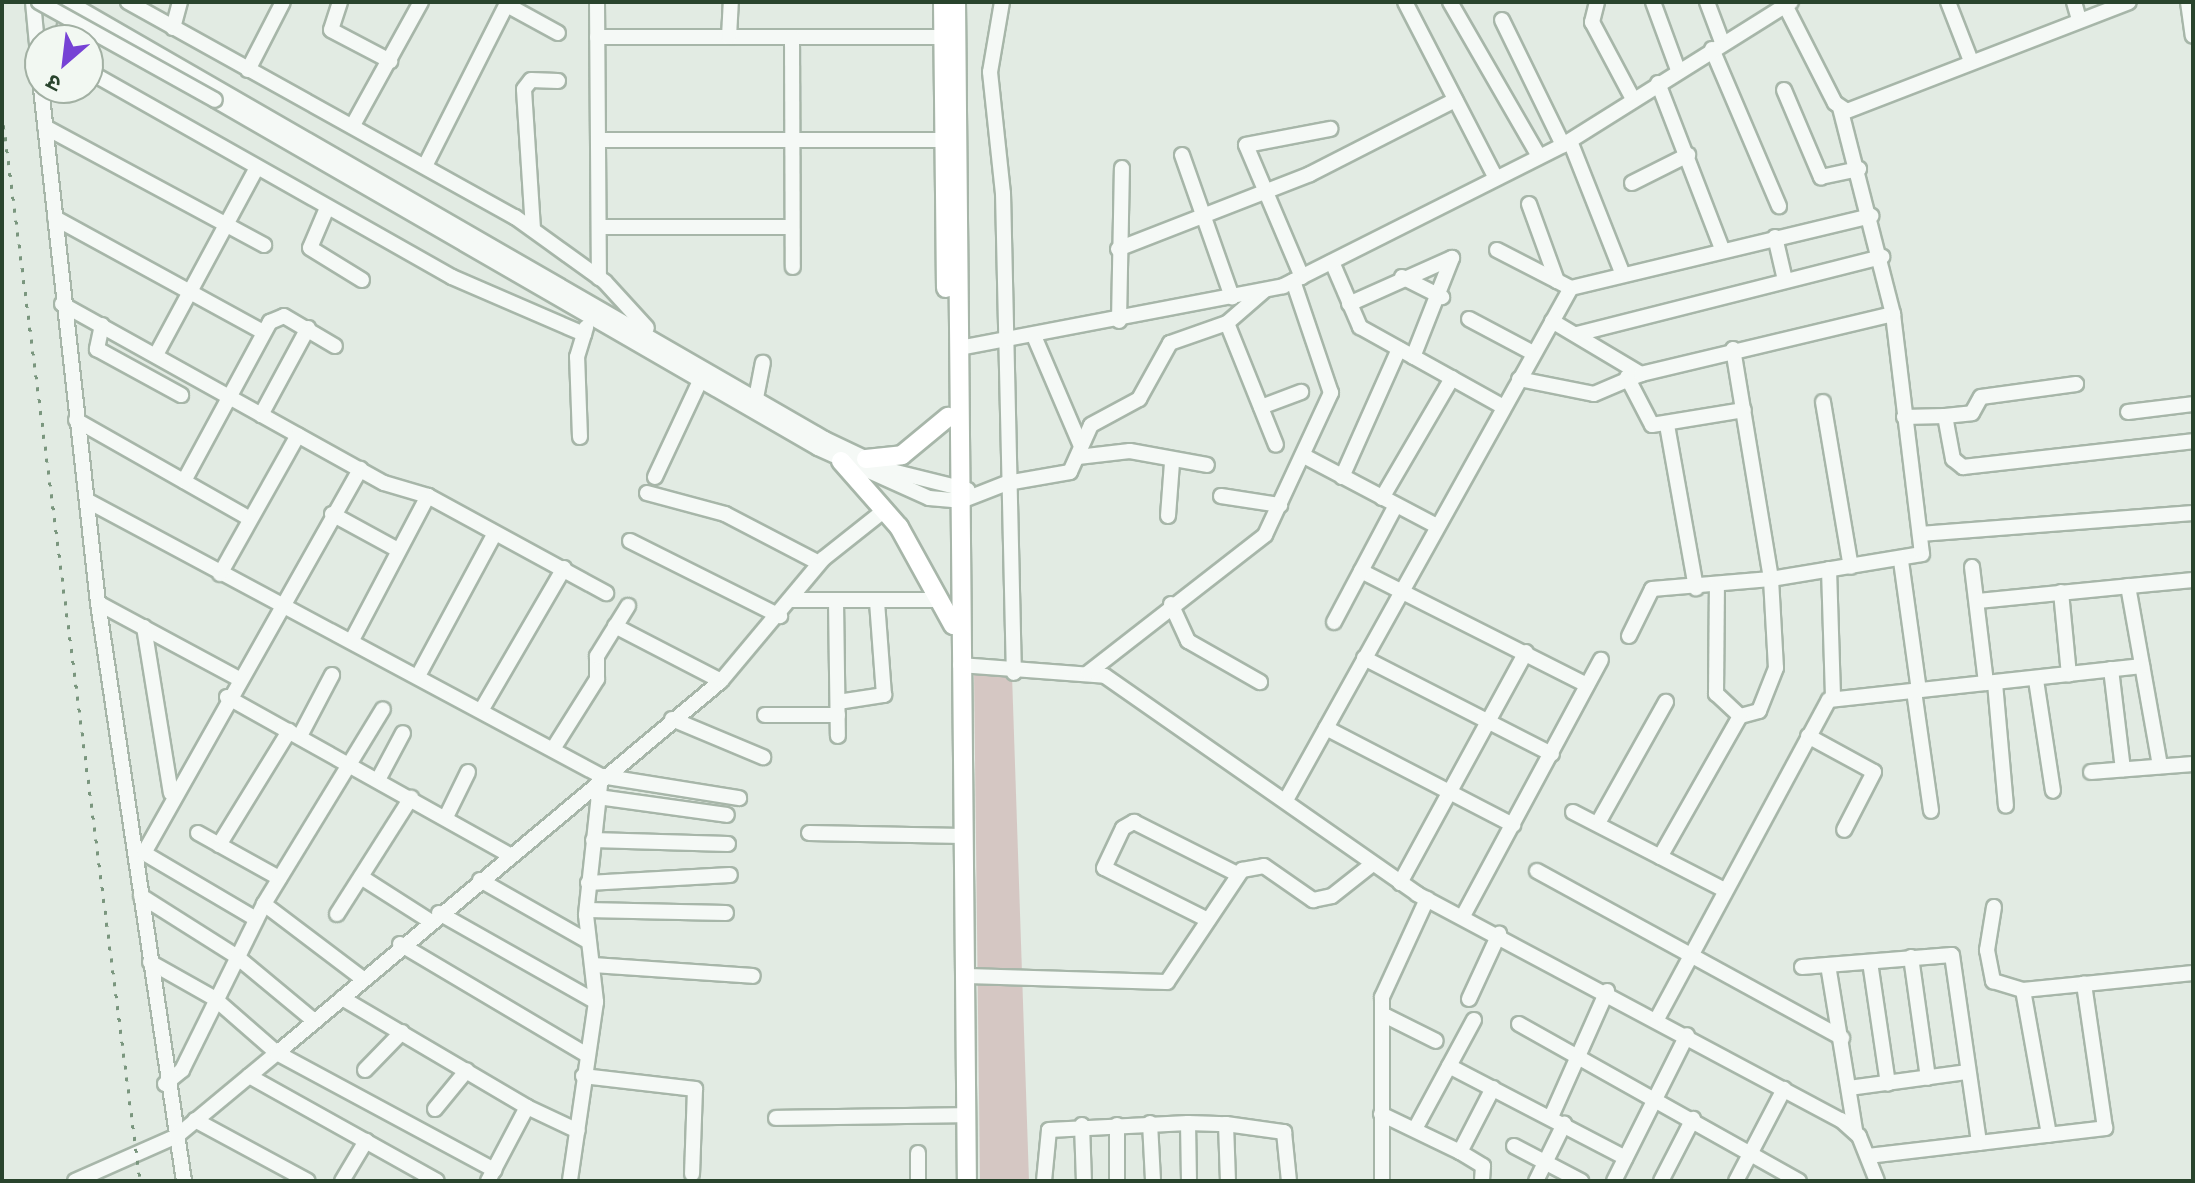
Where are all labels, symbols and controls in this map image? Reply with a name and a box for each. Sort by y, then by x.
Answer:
north arrow [24,24,104,104]
text: उ [41,69,65,99]

